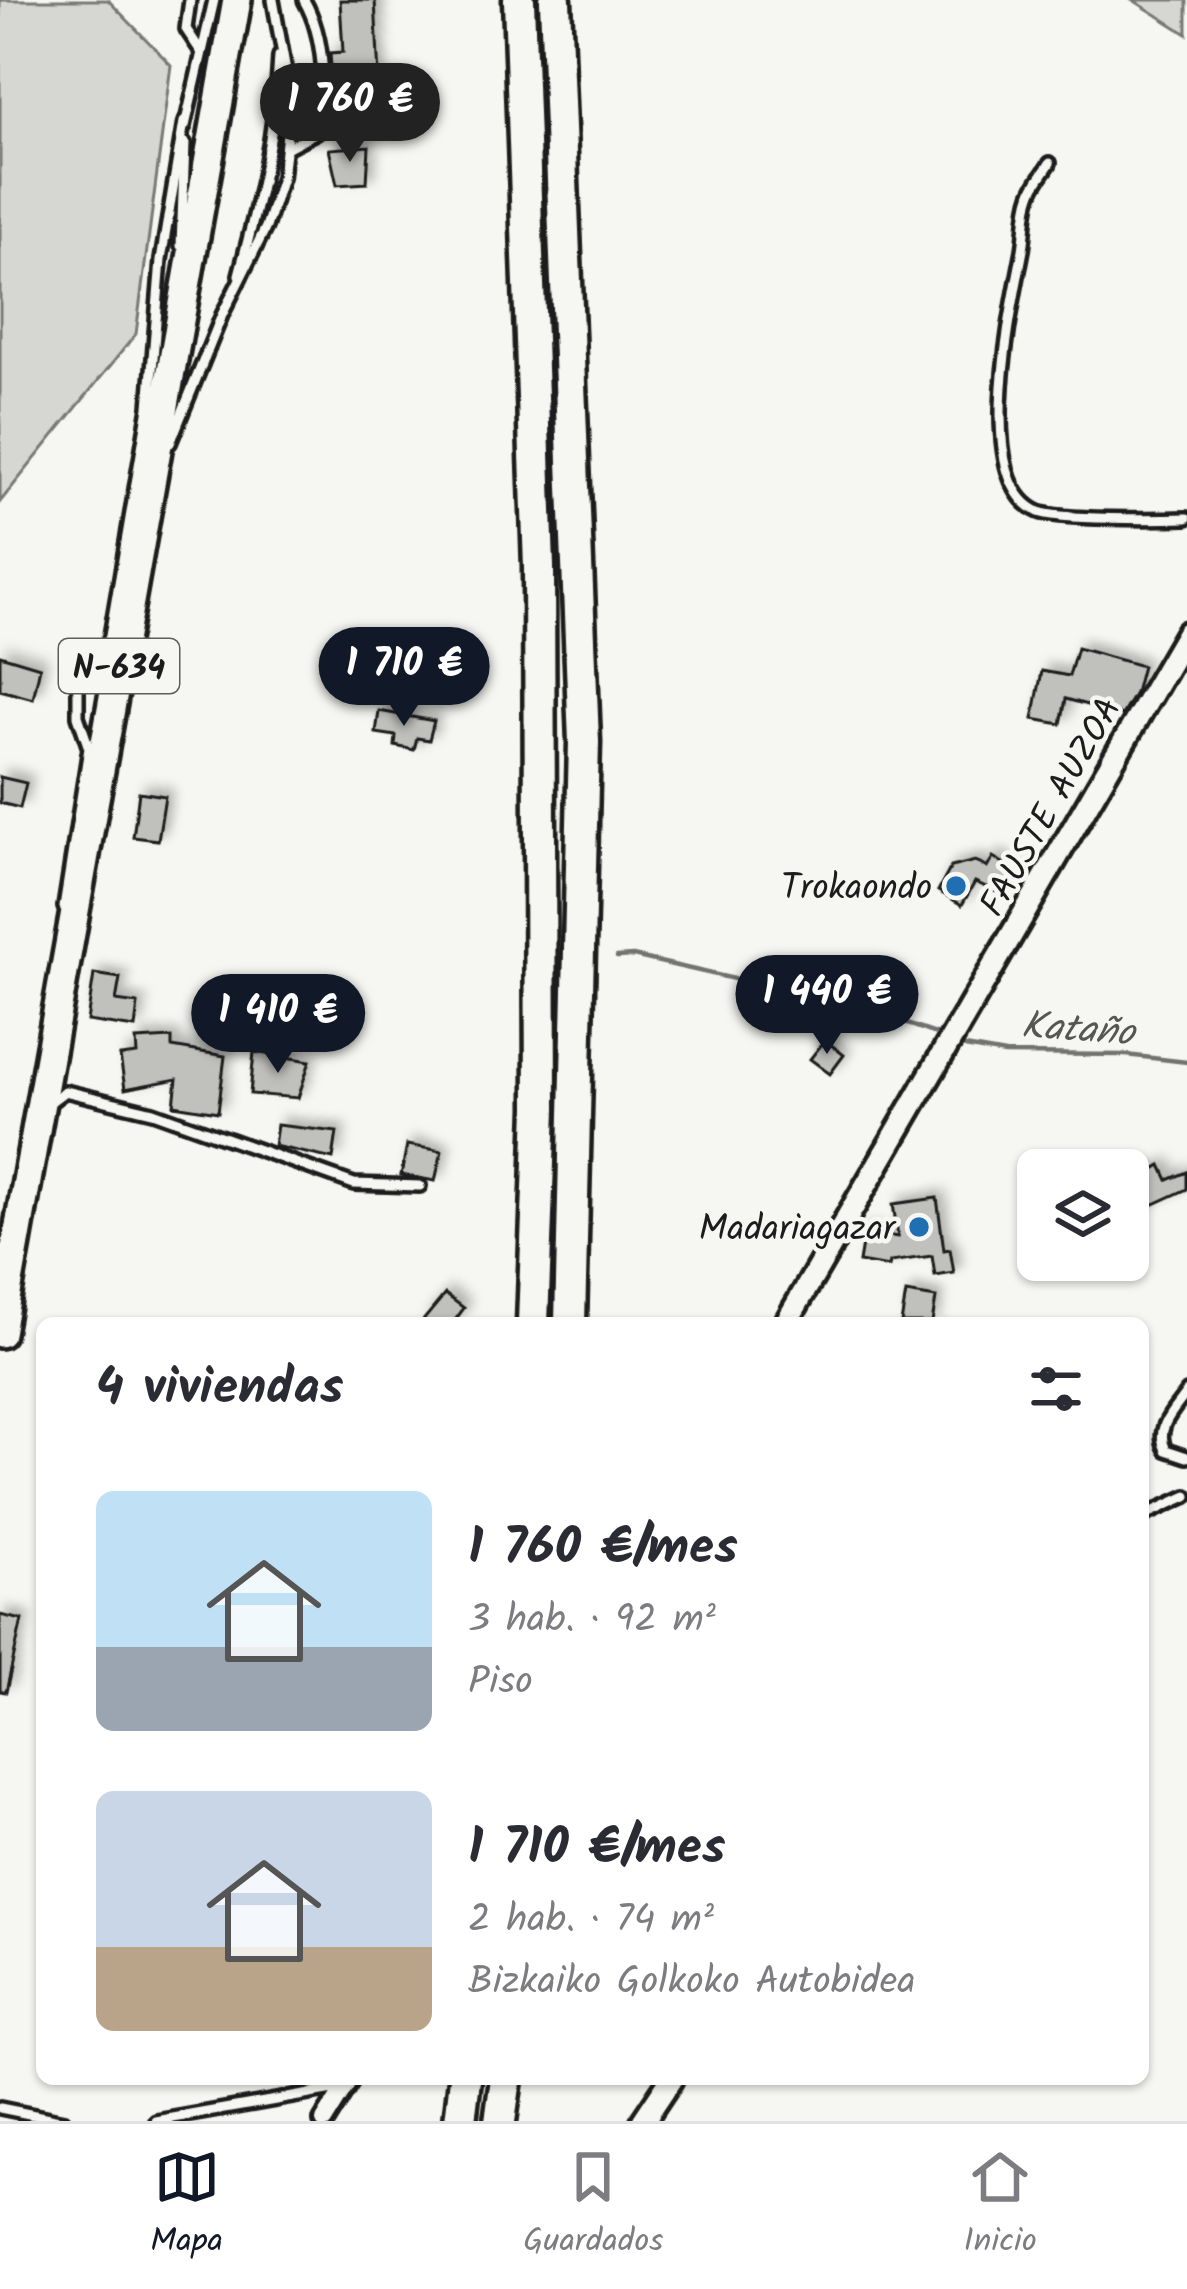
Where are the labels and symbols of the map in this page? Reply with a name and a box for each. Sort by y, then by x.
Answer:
pin: 1 760 € [239,63,461,165]
pin: 1 710 € [293,627,515,729]
road number: N-634 [59,639,179,693]
street label: FAUSTE AUZOA [966,687,1138,928]
place label: Trokaondo [781,861,932,918]
marker: Trokaondo [943,873,969,899]
pin: 1 440 € [716,955,938,1057]
pin: 1 410 € [167,974,389,1076]
water label: Kataño [1019,996,1140,1066]
place label: Madariagazar [699,1202,897,1259]
marker: Madariagazar [906,1214,932,1240]

